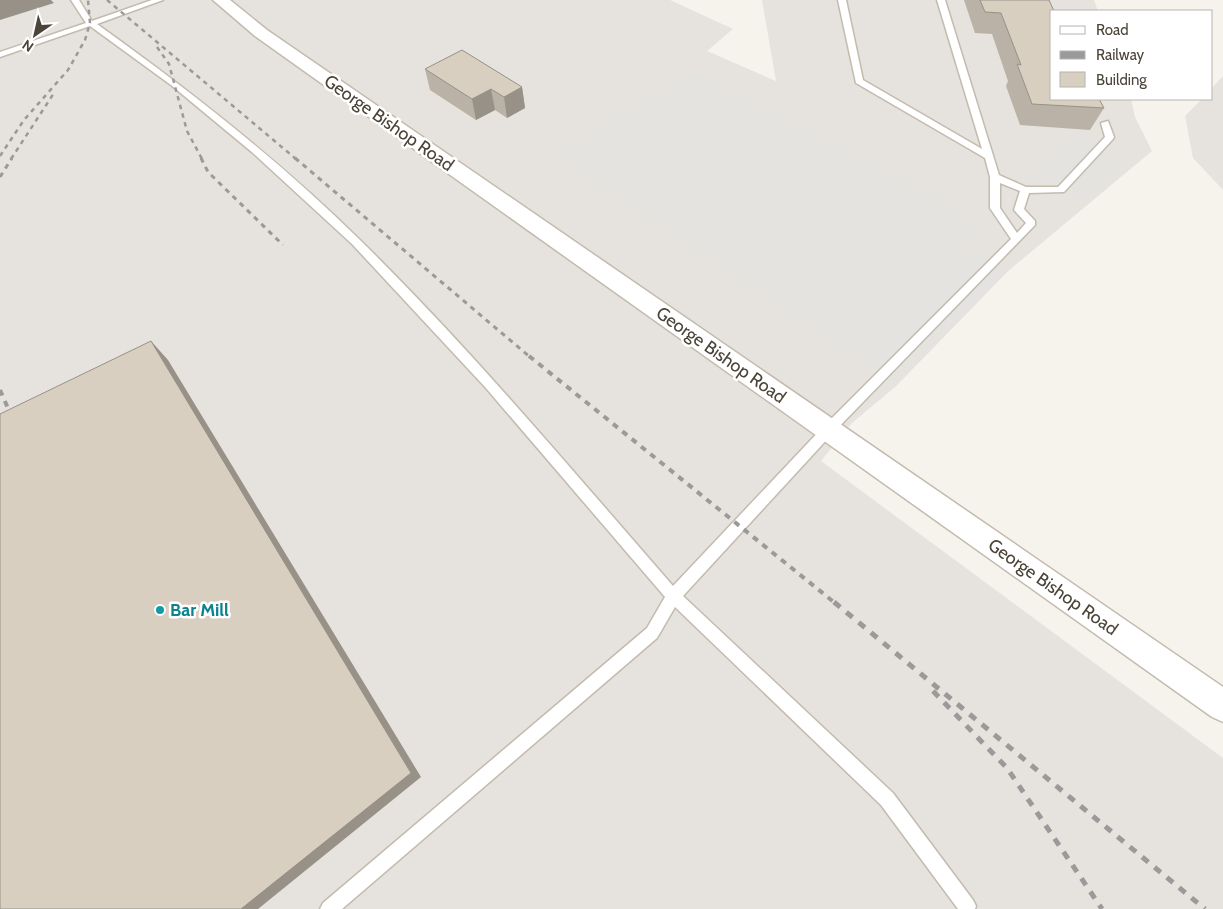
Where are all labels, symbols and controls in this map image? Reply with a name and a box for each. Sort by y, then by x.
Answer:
north arrow [10,10,60,60]
legend [1050,10,1213,100]
text: Road [1096,21,1129,39]
text: N [19,36,37,56]
text: Railway [1096,46,1145,64]
street label: George Bishop Road [320,70,458,176]
text: Building [1096,71,1147,89]
street label: George Bishop Road [652,302,790,408]
street label: George Bishop Road [984,534,1122,640]
place label: Bar Mill [170,599,229,621]
marker: Bar Mill [154,604,166,616]

